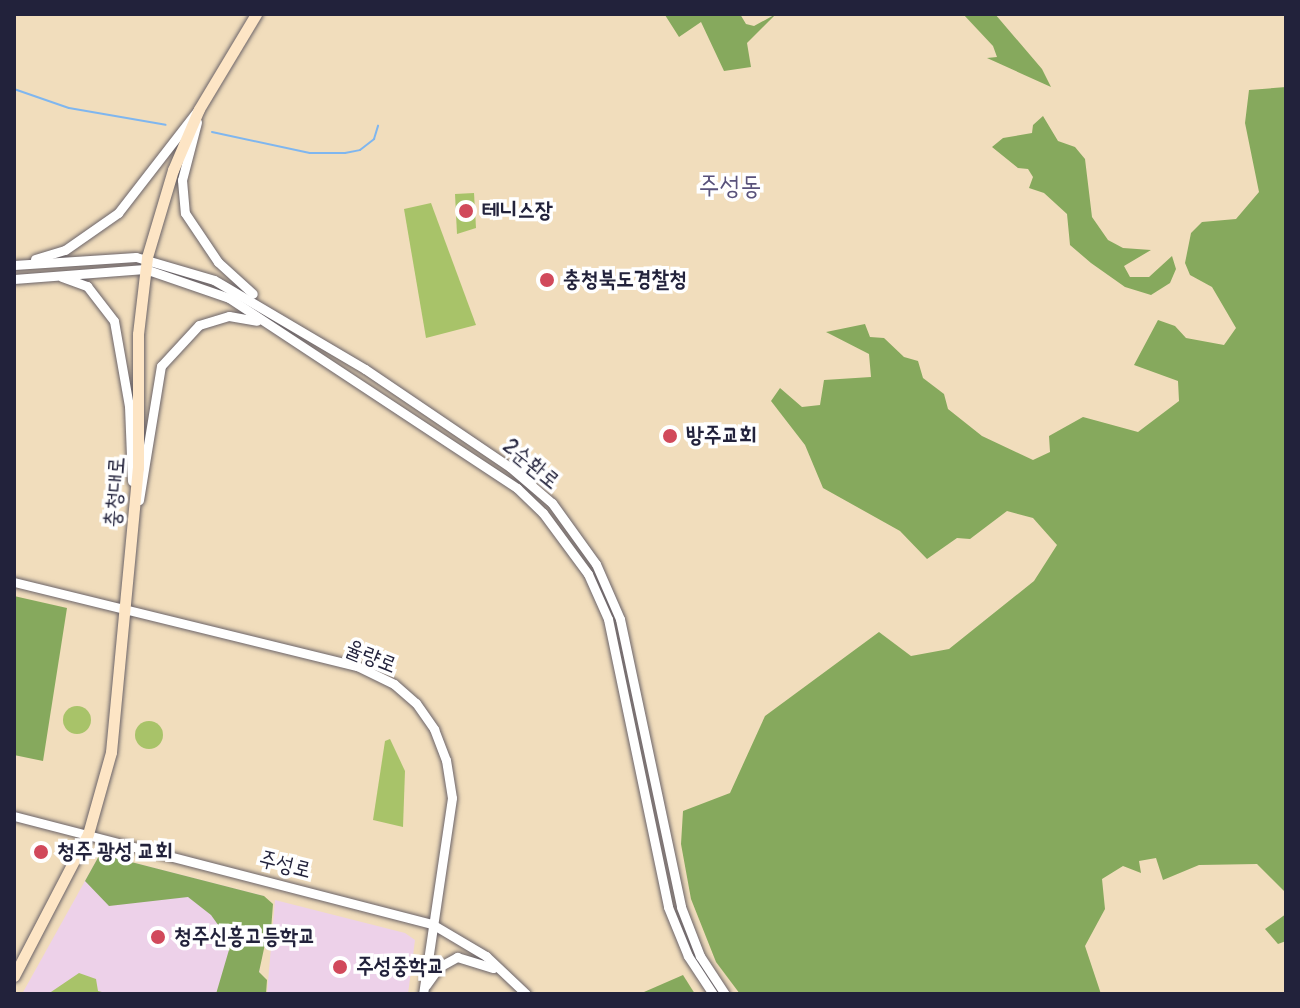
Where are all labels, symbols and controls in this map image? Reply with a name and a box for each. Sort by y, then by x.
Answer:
district label: 주성동 [699,171,761,203]
place label: 테니스장 [482,198,553,224]
marker: 테니스장 [457,202,475,220]
place label: 충청북도경찰청 [563,267,687,293]
marker: 충청북도경찰청 [538,271,556,289]
place label: 방주교회 [686,423,757,449]
marker: 방주교회 [661,427,679,445]
street label: 2순환로 [497,433,565,495]
street label: 충청대로 [99,456,131,528]
street label: 율량로 [341,635,401,679]
place label: 청주 광성 교회 [57,839,173,865]
marker: 청주 광성 교회 [32,843,50,861]
street label: 주성로 [256,846,314,884]
place label: 청주신흥고등학교 [174,924,316,950]
marker: 청주신흥고등학교 [149,928,167,946]
place label: 주성중학교 [356,954,445,980]
marker: 주성중학교 [331,958,349,976]

